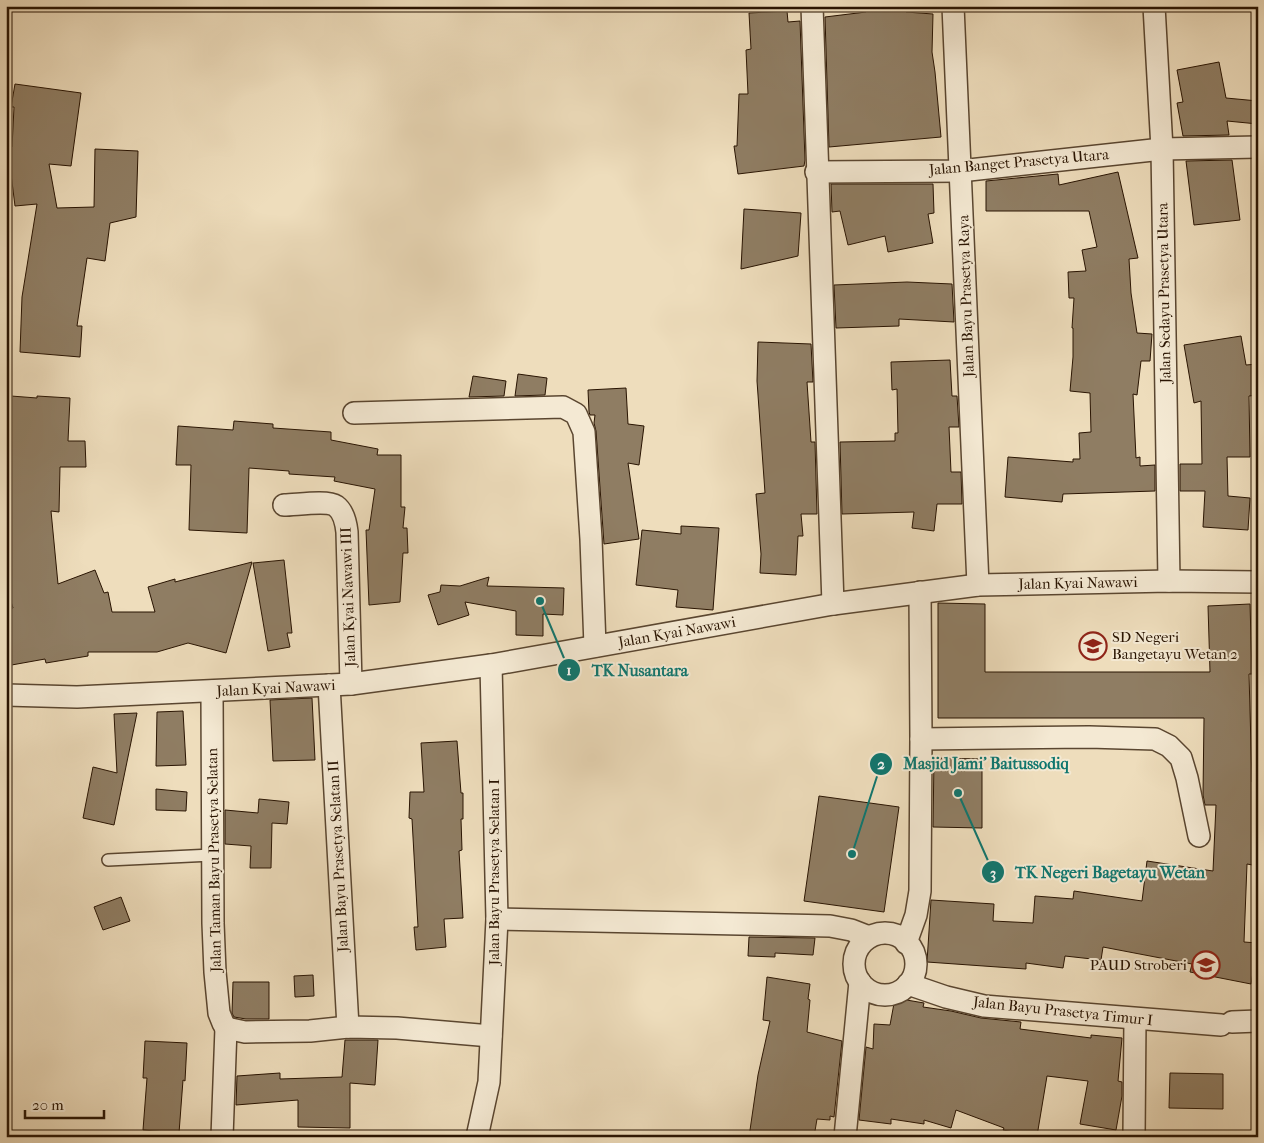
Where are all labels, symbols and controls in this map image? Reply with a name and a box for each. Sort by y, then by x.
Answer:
street label: Jalan Banget Prasetya Utara [927,145,1111,179]
street label: Jalan Sedayu Prasetya Utara [1153,201,1175,385]
street label: Jalan Bayu Prasetya Raya [954,213,978,379]
street label: Jalan Kyai Nawawi III [337,527,359,668]
street label: Jalan Kyai Nawawi [1017,573,1138,593]
street label: Jalan Kyai Nawawi [616,613,738,651]
place label: SD Negeri Bangetayu Wetan 2 [1112,628,1238,663]
school or university icon: SD Negeri Bangetayu Wetan 2 [1078,631,1108,661]
callout: TK Nusantara [557,655,698,686]
text: 1 [566,661,572,679]
text: TK Nusantara [591,661,689,680]
street label: Jalan Kyai Nawawi [215,676,336,700]
street label: Jalan Taman Bayu Prasetya Selatan [203,747,225,973]
callout: Masjid Jami' Baitussodiq [868,748,1079,779]
text: Masjid Jami' Baitussodiq [902,754,1069,774]
text: 2 [877,755,885,773]
street label: Jalan Bayu Prasetya Selatan II [324,759,352,953]
street label: Jalan Bayu Prasetya Selatan I [485,779,503,966]
callout: TK Negeri Bagetayu Wetan [980,857,1215,888]
text: TK Negeri Bagetayu Wetan [1014,863,1206,883]
text: 3 [990,864,996,882]
school or university icon: PAUD Stroberi [1191,950,1221,980]
place label: PAUD Stroberi [1090,956,1188,974]
street label: Jalan Bayu Prasetya Timur I [971,993,1154,1029]
scale bar [25,1088,104,1120]
text: 20 m [32,1096,64,1114]

